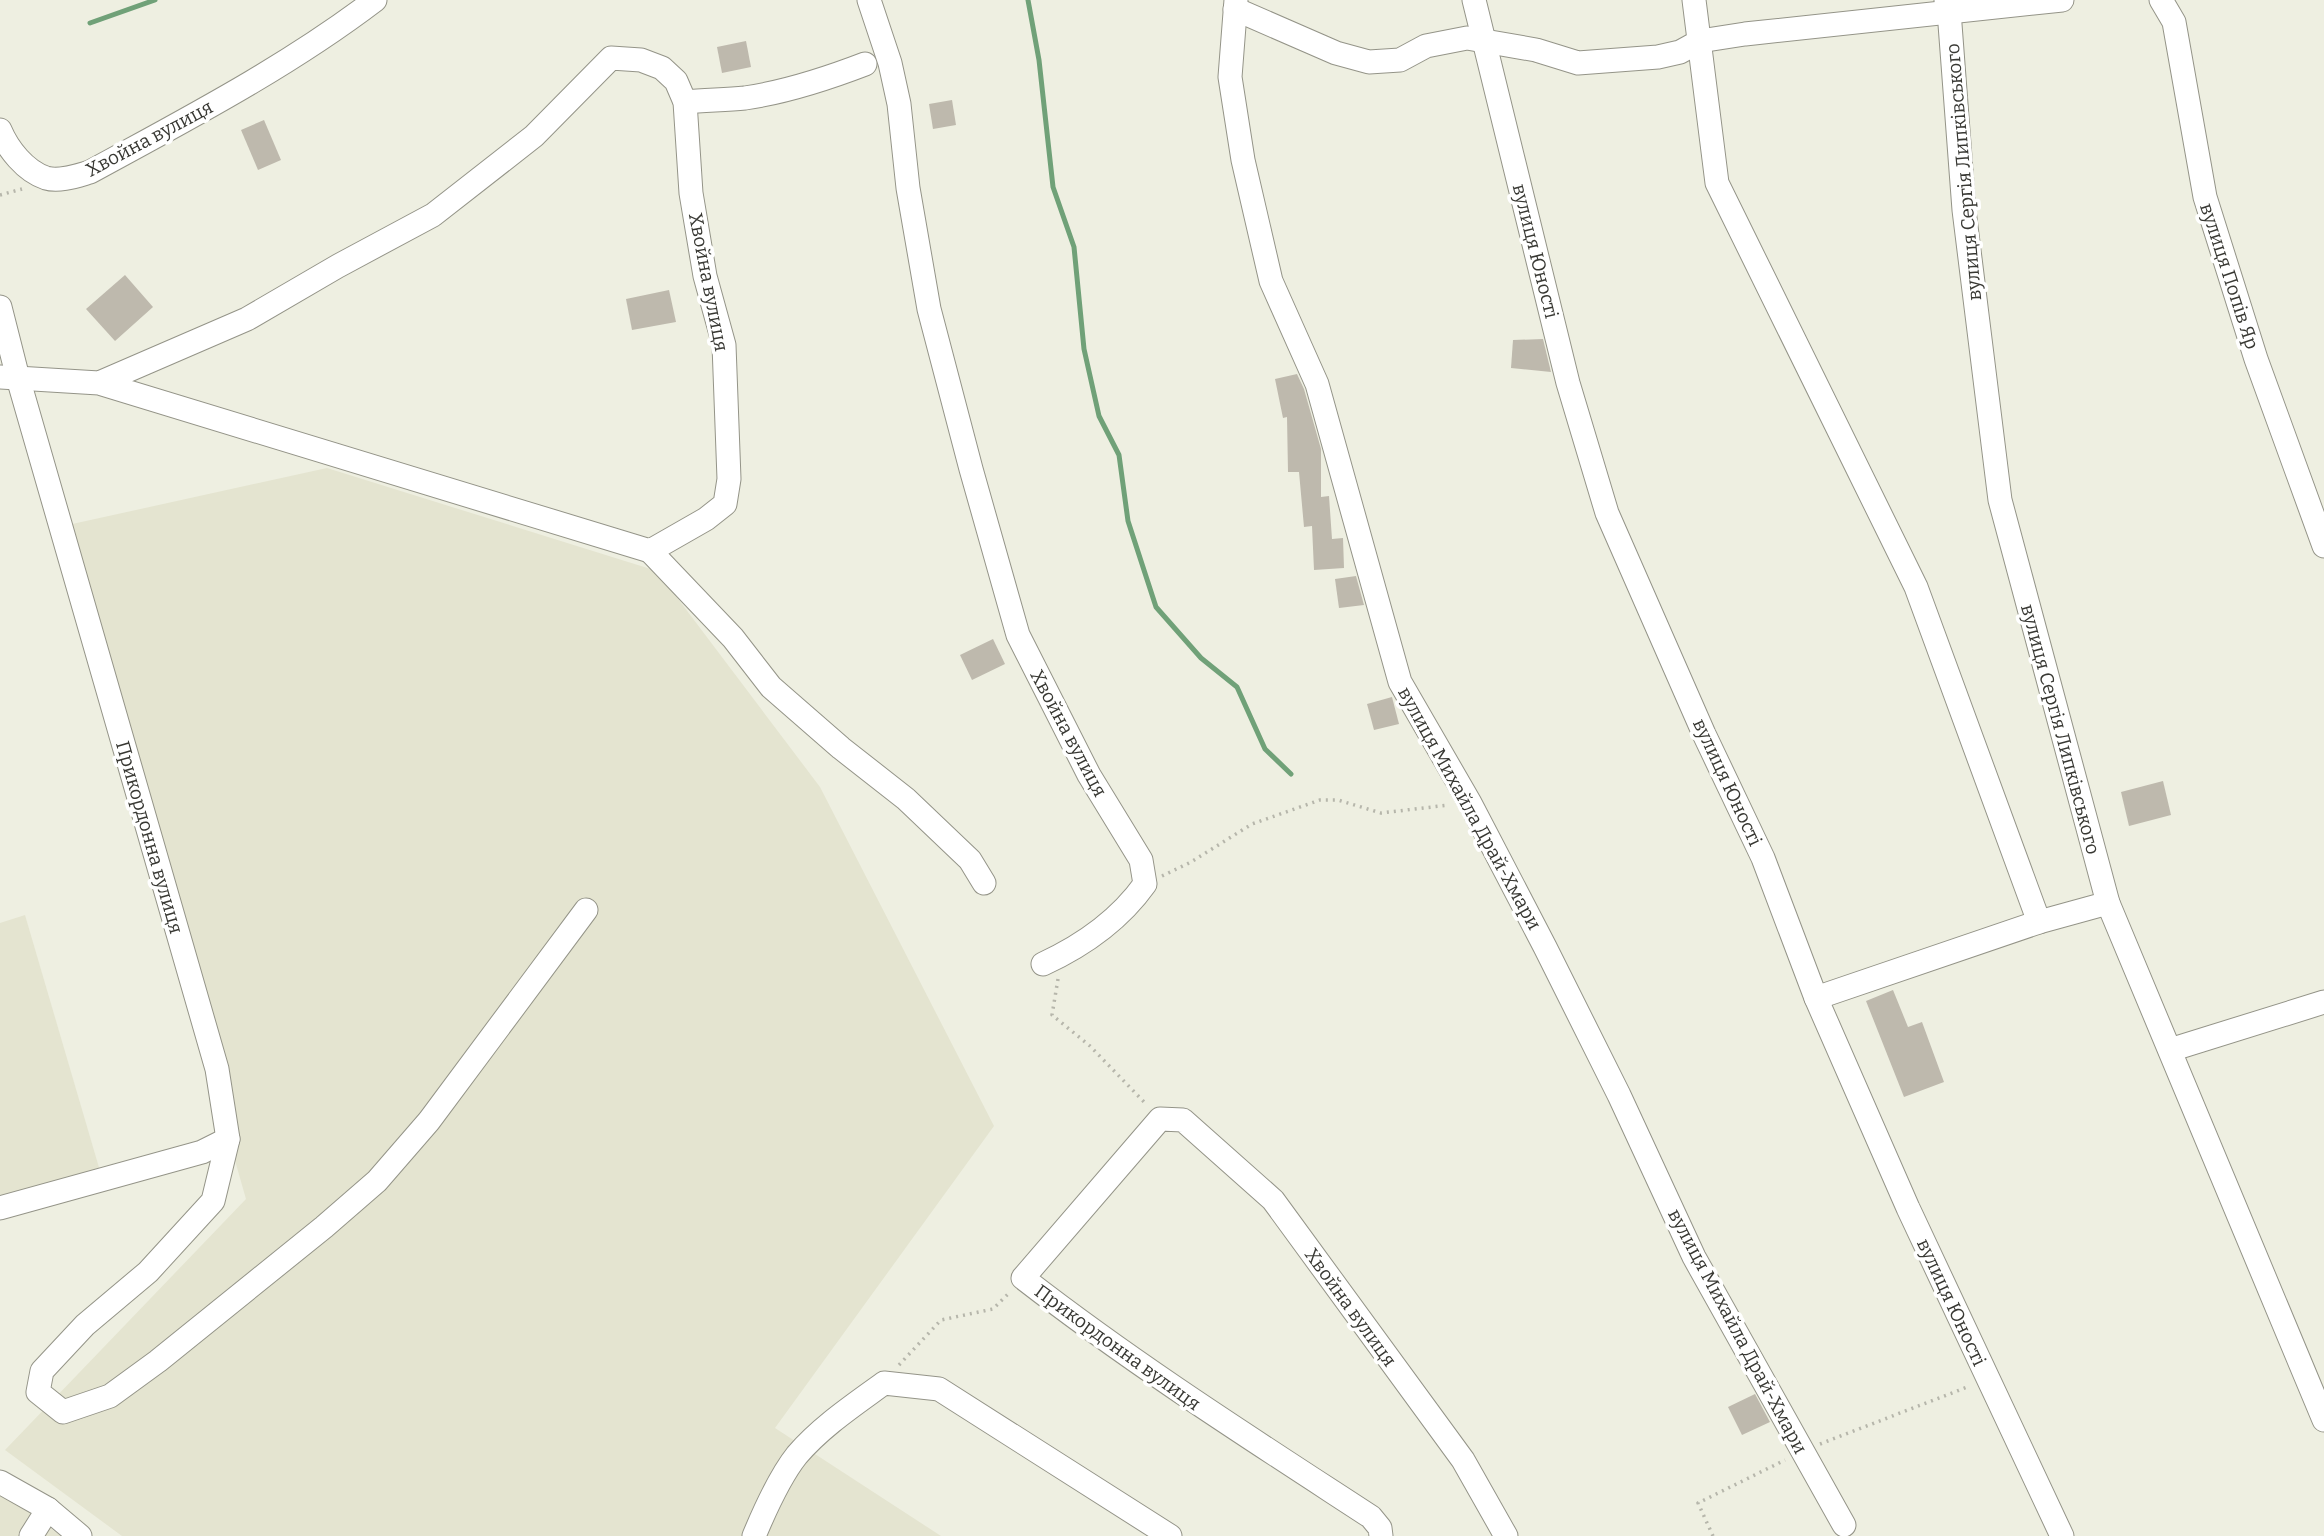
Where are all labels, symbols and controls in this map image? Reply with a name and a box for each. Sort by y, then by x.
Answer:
street label: вулиця Сергія Липківського [1941,42,1986,302]
street label: Хвойна вулиця [82,95,217,182]
street label: вулиця Юності [1508,182,1563,321]
street label: вулиця Попів Яр [2195,200,2264,352]
street label: Хвойна вулиця [684,211,733,353]
street label: вулиця Сергія Липківського [2016,601,2105,857]
street label: Хвойна вулиця [1025,666,1112,801]
street label: вулиця Михайла Драй-Хмари [1393,683,1546,934]
street label: вулиця Юності [1688,715,1767,850]
street label: Прикордонна вулиця [111,738,188,936]
street label: вулиця Михайла Драй-Хмари [1663,1205,1812,1458]
street label: вулиця Юності [1912,1235,1991,1370]
street label: Хвойна вулиця [1300,1244,1401,1371]
street label: Прикордонна вулиця [1030,1280,1205,1415]

